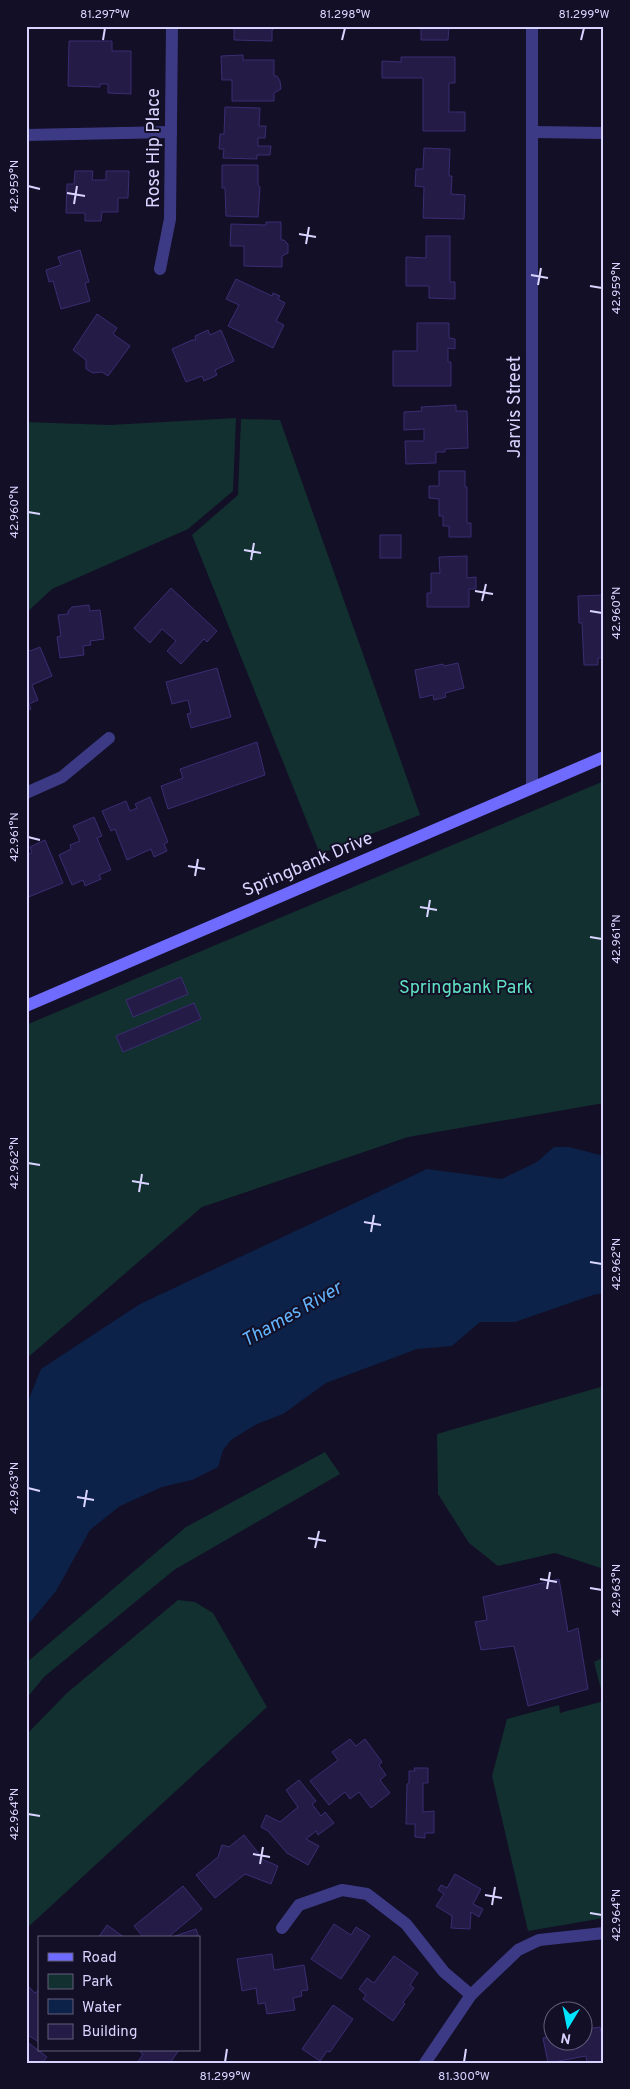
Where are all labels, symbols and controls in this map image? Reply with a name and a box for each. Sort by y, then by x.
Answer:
text: 81.297°W [80,7,130,23]
text: 81.298°W [319,7,371,23]
text: 81.299°W [558,7,610,23]
street label: Rose Hip Place [143,88,166,208]
text: 42.959°N [7,160,23,212]
text: 42.959°N [609,262,625,314]
street label: Jarvis Street [504,356,527,458]
text: 42.960°N [7,486,23,538]
text: 42.960°N [609,587,625,639]
text: 42.961°N [7,812,23,862]
street label: Springbank Drive [239,827,377,903]
text: 42.961°N [609,914,625,964]
park label: Springbank Park [399,977,533,1000]
text: 42.962°N [7,1137,23,1189]
text: 42.962°N [609,1238,625,1290]
water label: Thames River [237,1276,348,1353]
text: 42.963°N [7,1462,23,1514]
text: 42.963°N [609,1564,625,1616]
text: 42.964°N [7,1788,23,1840]
text: 42.964°N [609,1889,625,1941]
legend [38,1936,200,2052]
text: Road [82,1949,117,1968]
text: Park [82,1973,113,1992]
text: Water [82,1999,122,2018]
north arrow [542,2002,592,2052]
text: Building [82,2023,137,2042]
text: N [560,2028,572,2047]
text: 81.299°W [199,2069,251,2085]
text: 81.300°W [438,2069,490,2085]

